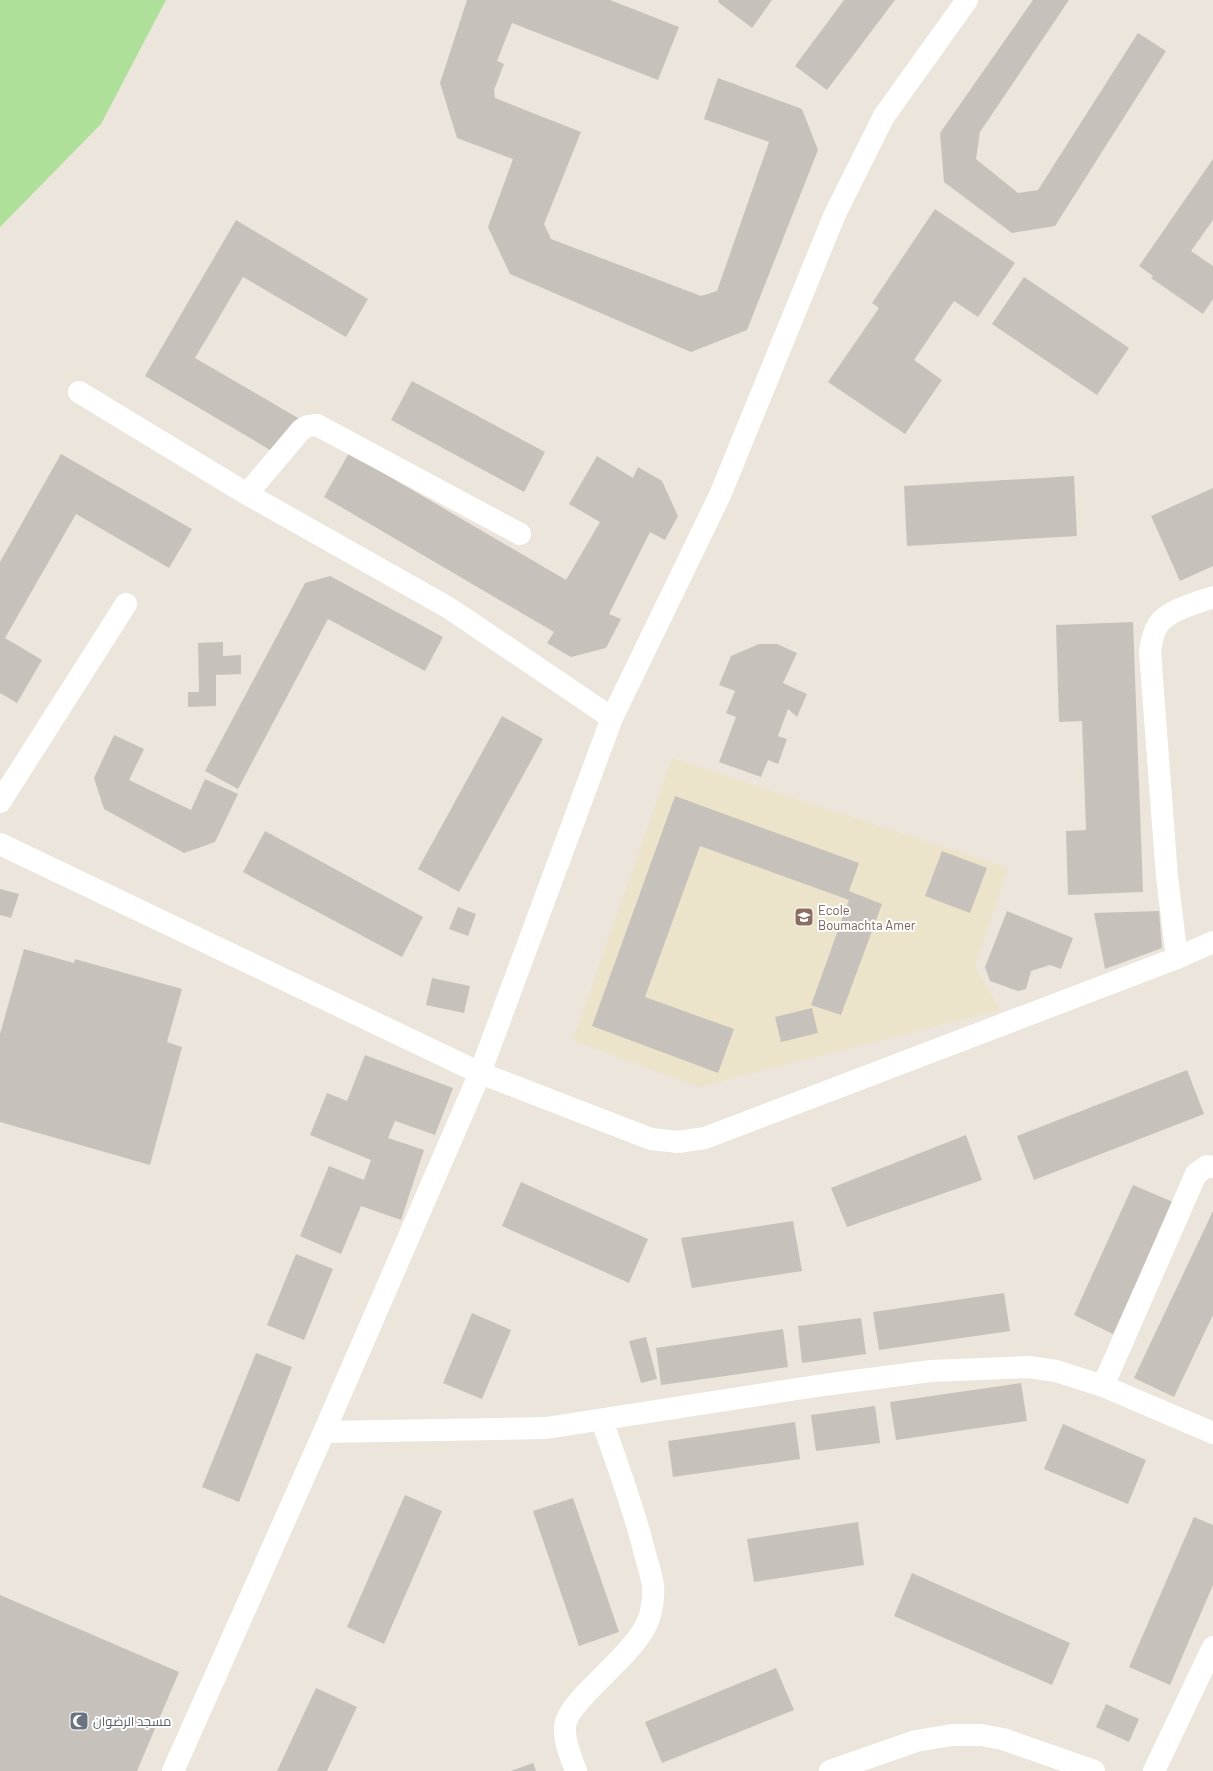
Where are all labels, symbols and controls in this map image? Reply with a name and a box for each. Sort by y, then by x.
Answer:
place label: Ecole Boumachta Amer [818,902,916,933]
school or university icon: Ecole Boumachta Amer [793,906,815,928]
mosque icon: مسجد الرضوان [68,1710,90,1732]
place label: مسجد الرضوان [93,1713,171,1729]

